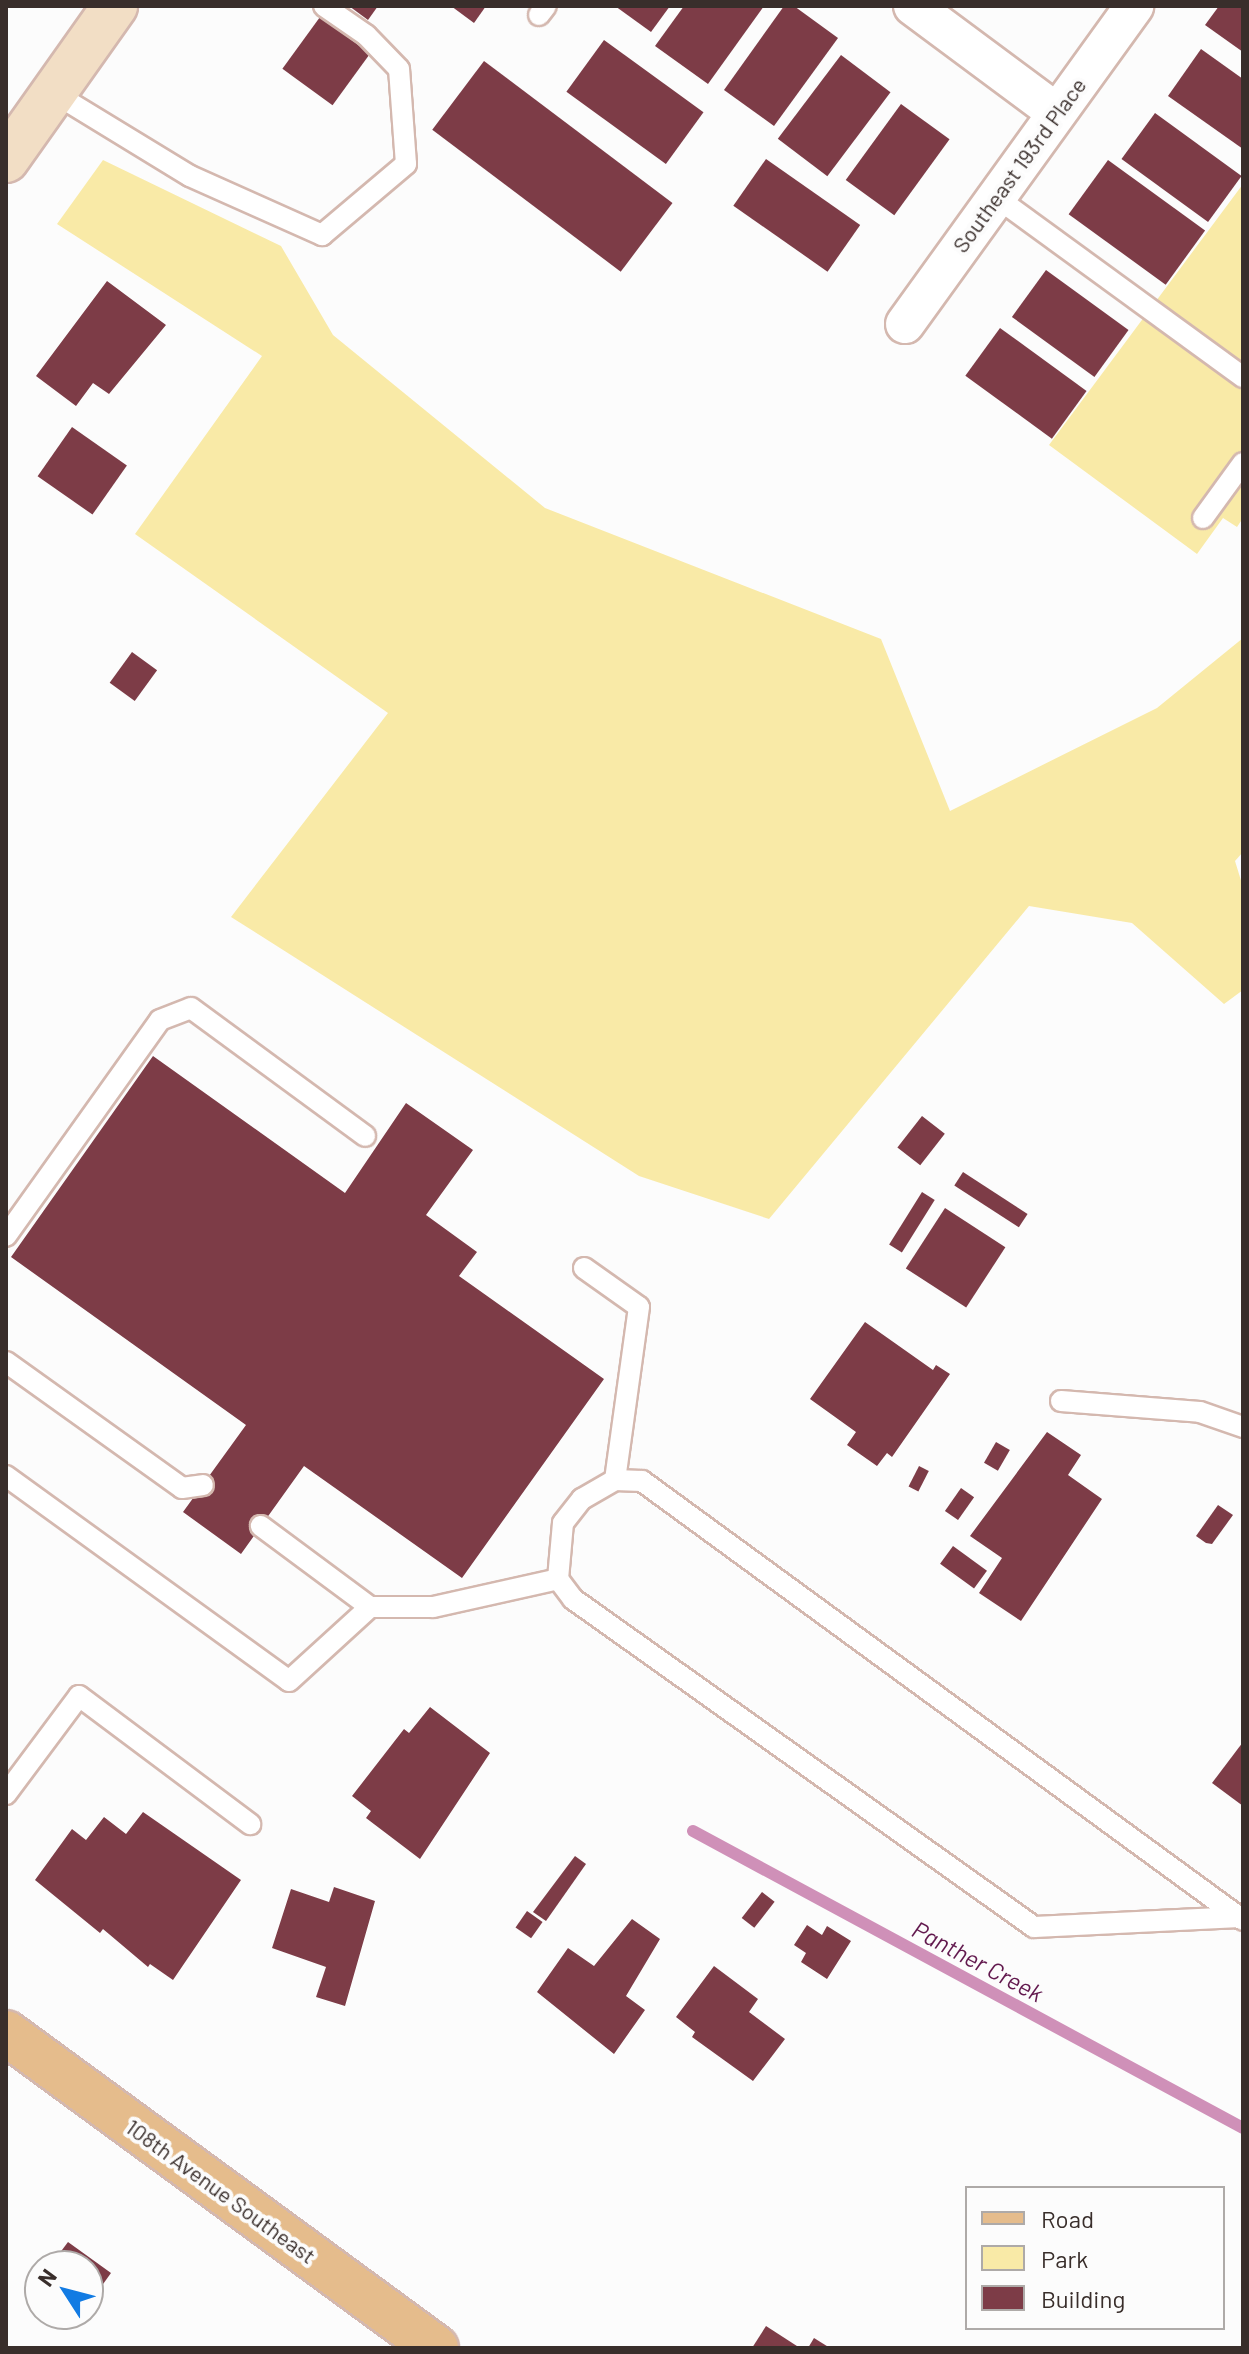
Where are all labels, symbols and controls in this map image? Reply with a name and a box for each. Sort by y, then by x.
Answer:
street label: Southeast 193rd Place [947,73,1091,257]
water label: Panther Creek [908,1914,1048,2008]
street label: 108th Avenue Southeast [121,2113,321,2269]
legend [965,2186,1225,2330]
text: Road [1041,2204,1094,2233]
text: Park [1041,2244,1088,2273]
north arrow [24,2250,104,2330]
text: N [31,2264,61,2291]
text: Building [1041,2284,1125,2313]

